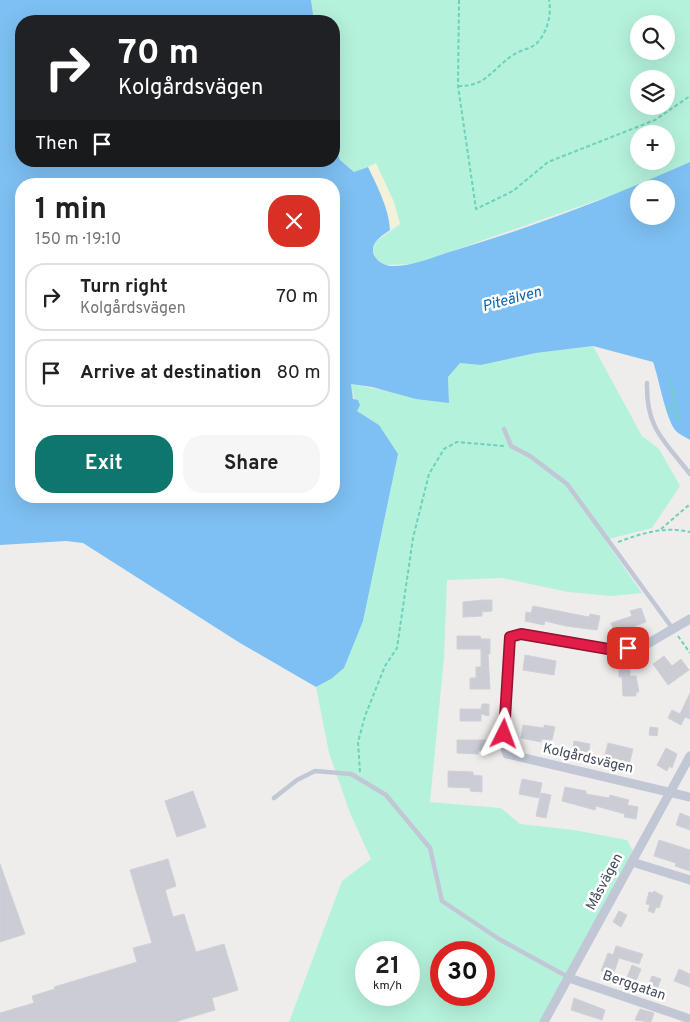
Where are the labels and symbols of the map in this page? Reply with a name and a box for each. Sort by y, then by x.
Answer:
water label: Piteälven [480,283,544,317]
pin [607,627,649,669]
position arrow [477,707,529,759]
street label: Kolgårdsvägen [541,740,635,778]
street label: Måsvägen [583,851,627,913]
speed limit sign: 30 [430,941,495,1006]
street label: Berggatan [600,967,668,1005]

